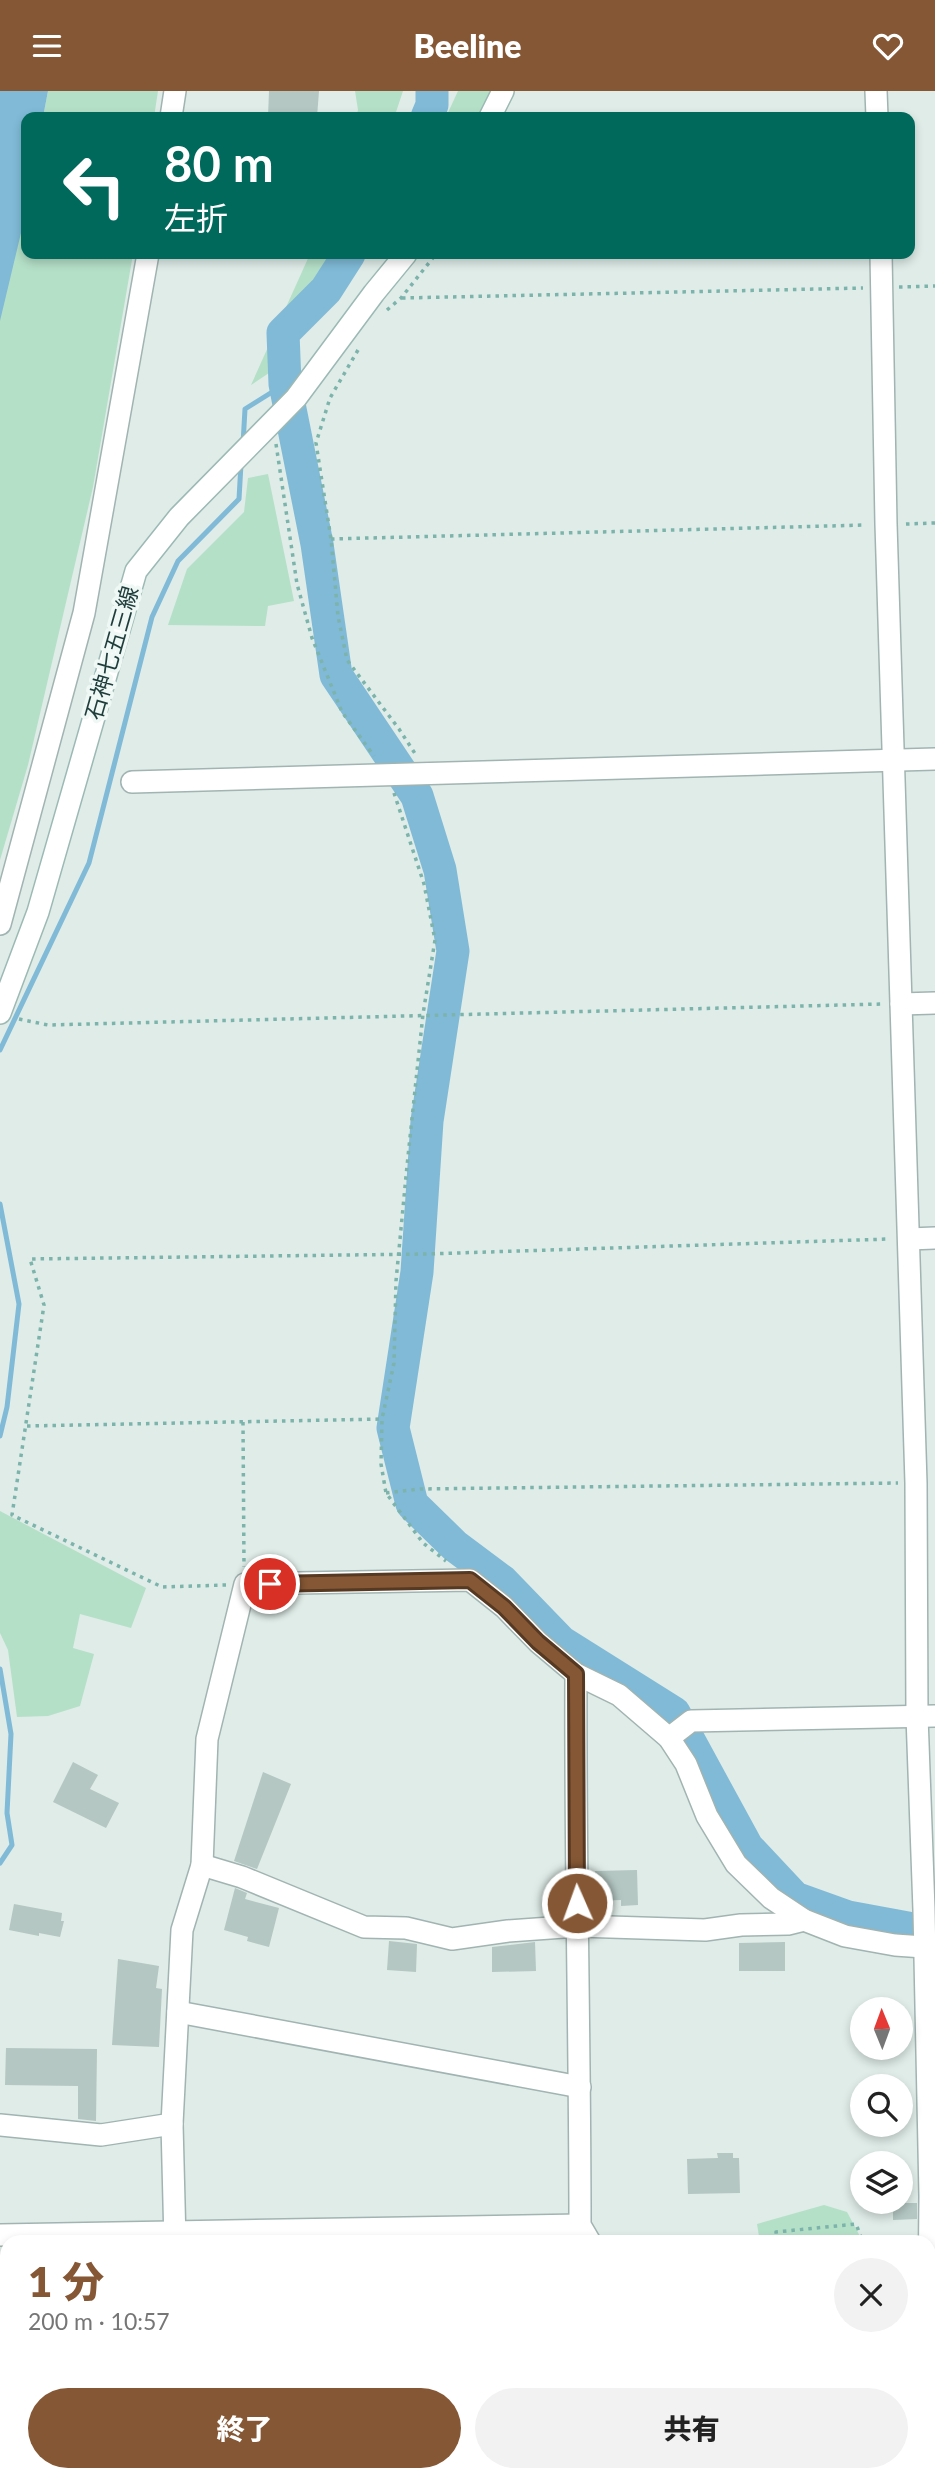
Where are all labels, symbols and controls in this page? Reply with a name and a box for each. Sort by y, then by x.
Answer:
text: Beeline [413,26,522,65]
icon: menu [28,27,66,65]
icon: heart [869,27,907,65]
text: 80 m [164,134,274,192]
icon: left [49,140,140,231]
text: 左折 [164,198,228,237]
street label: 石神七五三線 [79,583,144,723]
pin [240,1554,300,1614]
icon: arrive [251,1565,289,1603]
position arrow [540,1866,614,1940]
north arrow [850,1997,914,2060]
map controls [850,1997,913,2214]
button: search [850,2074,913,2137]
button: layers [850,2151,913,2214]
text: 1 分 [28,2256,104,2306]
button: close [834,2258,908,2332]
text: 200 m · 10:57 [28,2307,170,2335]
button: 終了 [28,2388,461,2468]
button: 共有 [475,2388,908,2468]

